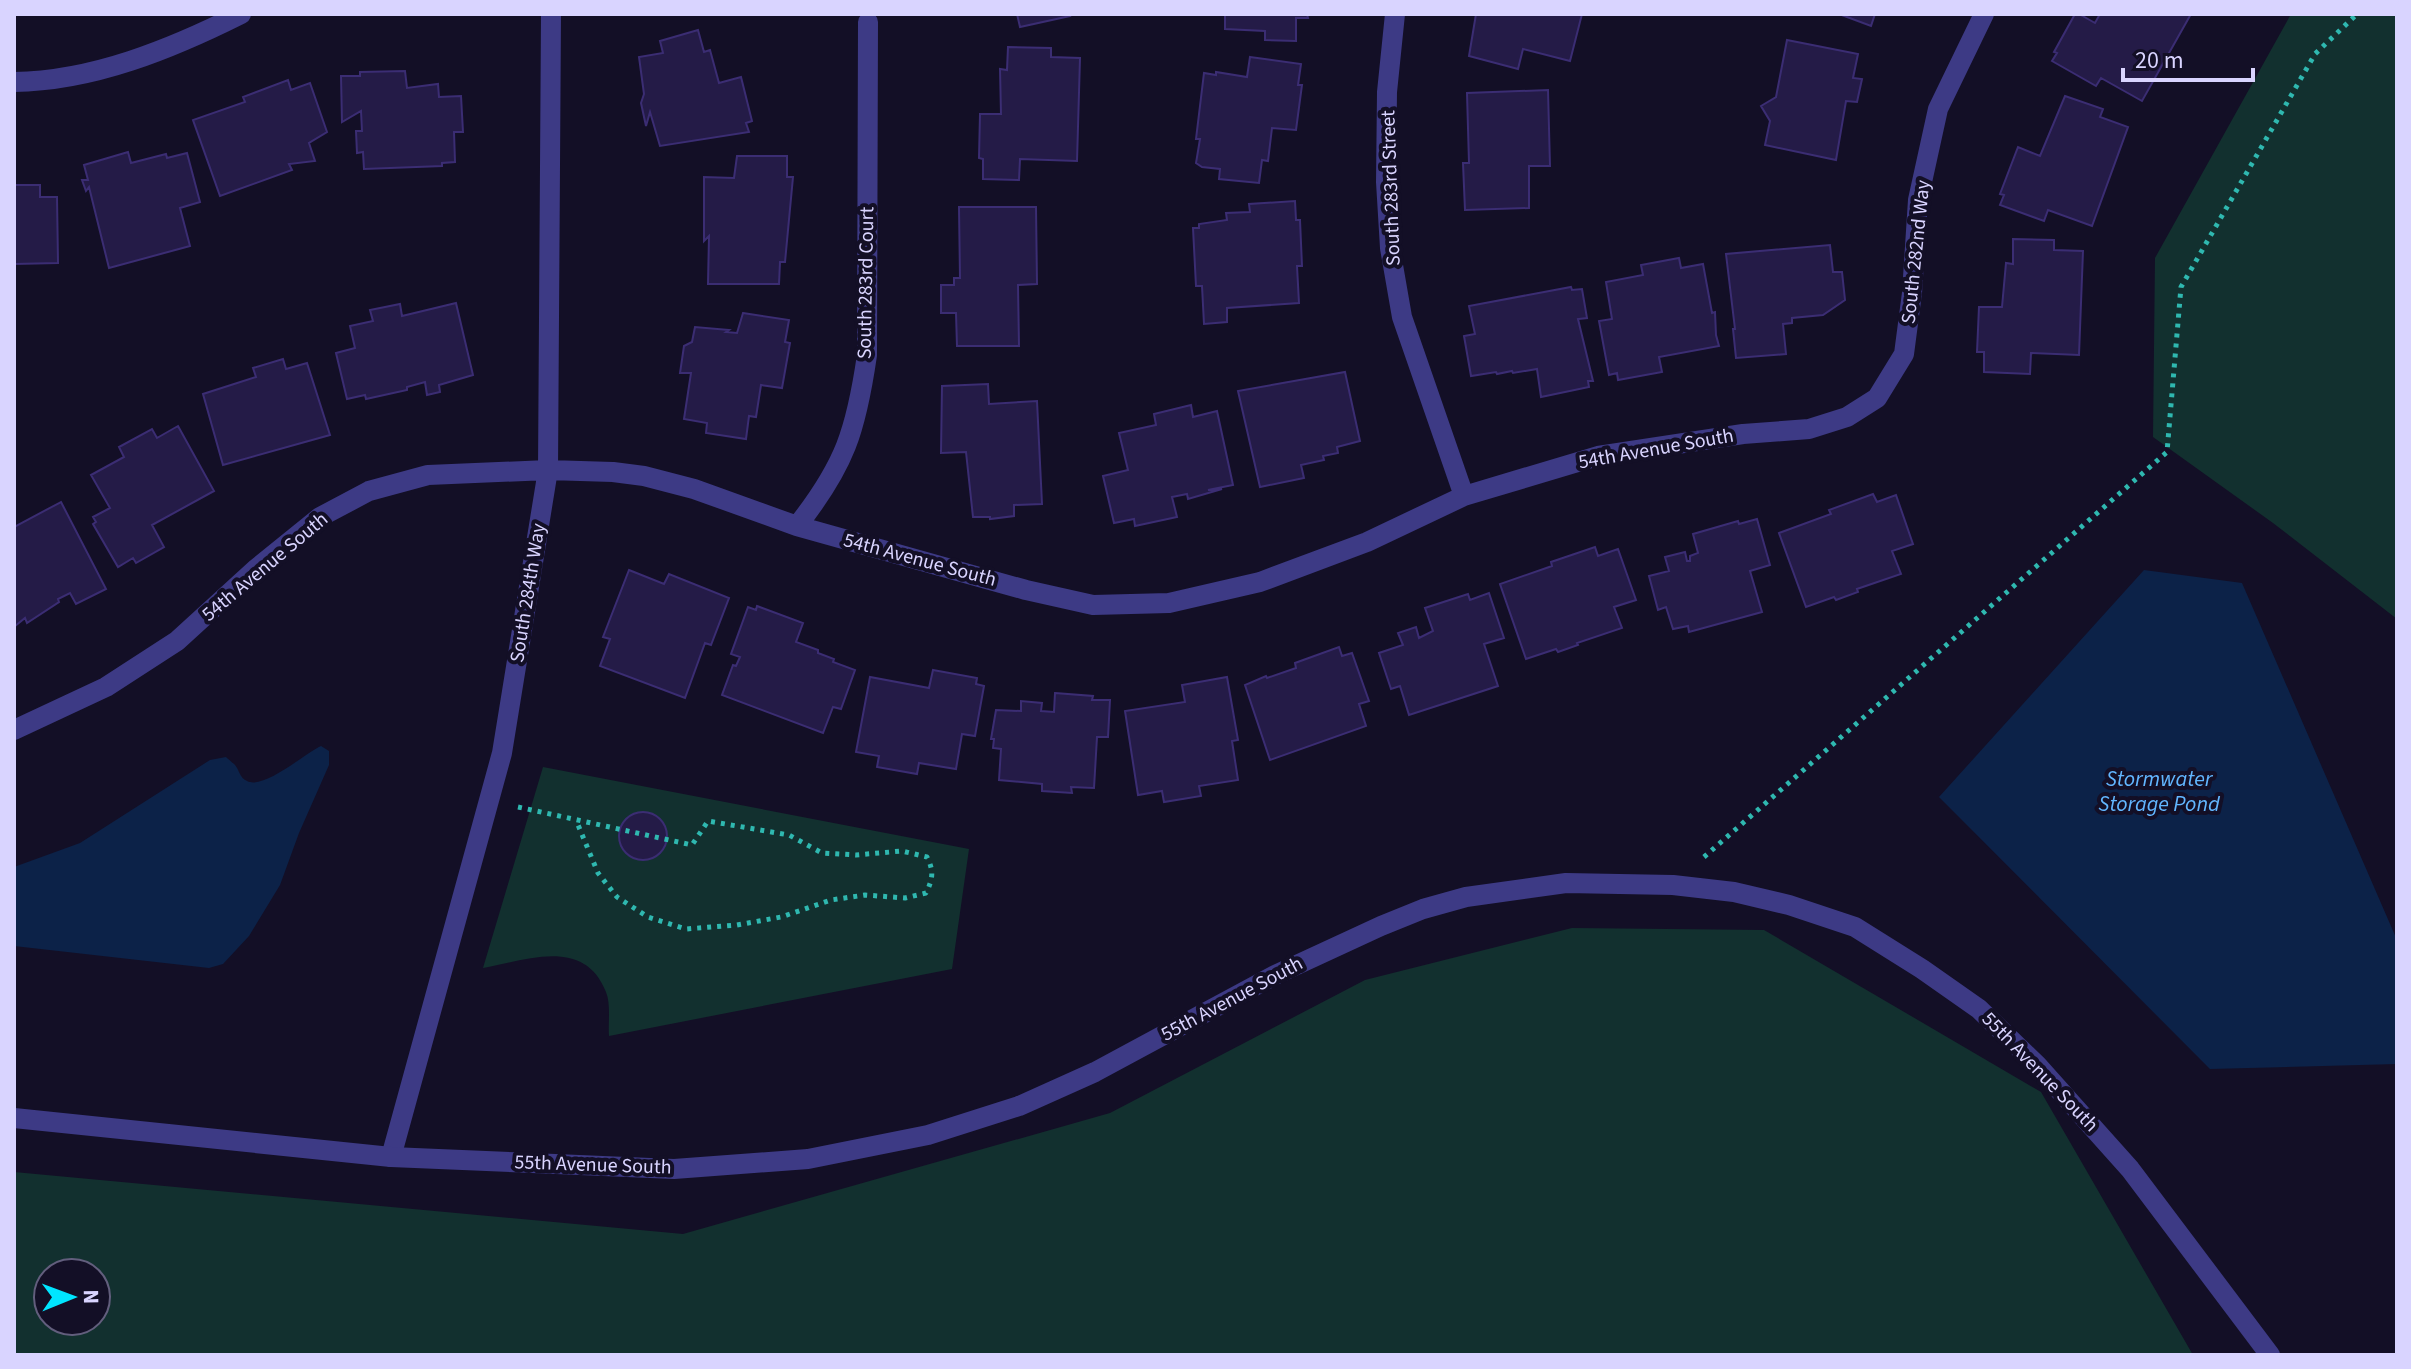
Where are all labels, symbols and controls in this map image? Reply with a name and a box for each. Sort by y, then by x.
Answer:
scale bar [2123,32,2253,82]
text: 20 m [2135,43,2184,78]
street label: South 283rd Street [1374,109,1408,266]
street label: South 282nd Way [1895,178,1938,325]
street label: South 283rd Court [851,206,881,360]
street label: 54th Avenue South [1576,422,1736,476]
street label: 54th Avenue South [196,506,334,628]
street label: South 284th Way [503,521,553,664]
street label: 54th Avenue South [840,526,1000,594]
water label: Stormwater Storage Pond [2098,763,2221,820]
street label: 55th Avenue South [1156,950,1308,1048]
street label: 55th Avenue South [1975,1006,2105,1138]
street label: 55th Avenue South [514,1148,672,1182]
north arrow [32,1257,112,1337]
text: N [75,1289,107,1304]

